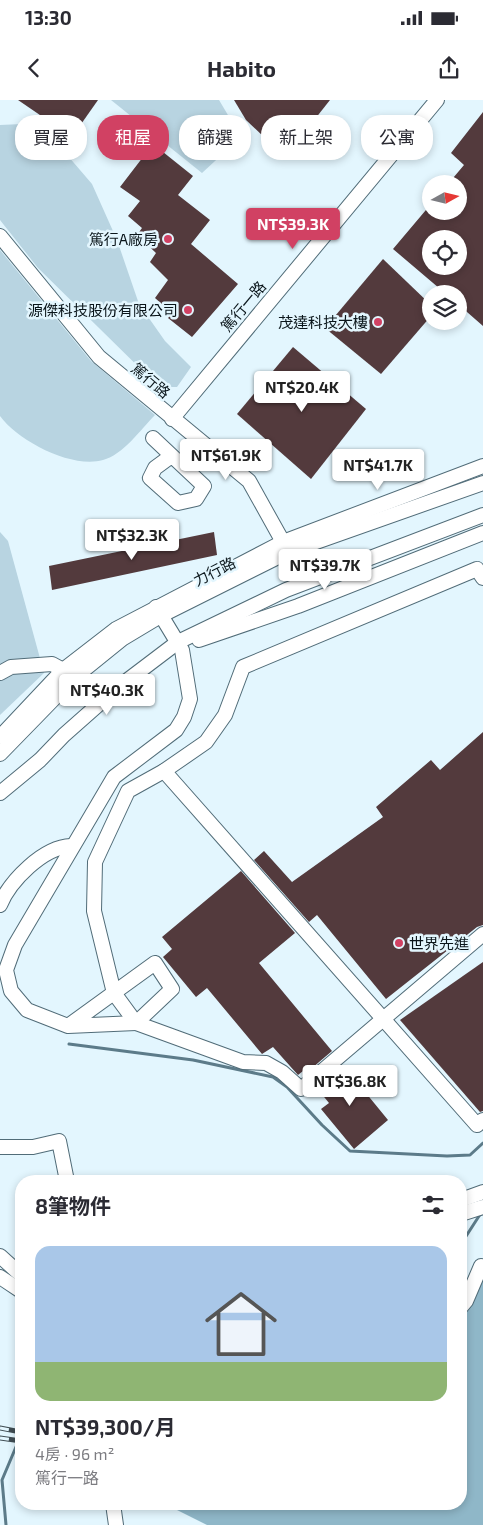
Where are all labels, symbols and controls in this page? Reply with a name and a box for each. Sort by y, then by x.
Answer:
text: 13:30 [25,6,72,29]
icon: back [20,54,48,82]
icon: share [435,54,463,82]
text: Habito [207,55,276,81]
chip: 買屋 [15,115,87,160]
chip: 租屋 [97,115,169,160]
chip: 篩選 [179,115,251,160]
chip: 新上架 [261,115,351,160]
chip: 公寓 [361,115,433,160]
north arrow [422,175,468,220]
map controls [422,175,467,330]
pin: NT$39.3K [241,208,345,250]
text: NT$39.3K [257,214,329,233]
place label: 篤行A廠房 [89,230,158,248]
button: locate [422,230,467,275]
marker: 篤行A廠房 [162,233,174,245]
street label: 篤行一路 [217,277,269,335]
button: layers [422,285,467,330]
place label: 源傑科技股份有限公司 [28,301,178,319]
marker: 源傑科技股份有限公司 [182,304,194,316]
place label: 茂達科技大樓 [278,313,368,331]
marker: 茂達科技大樓 [372,316,384,328]
street label: 篤行路 [128,359,174,401]
pin: NT$20.4K [250,370,354,413]
text: NT$20.4K [265,377,339,396]
pin: NT$61.9K [174,438,278,481]
text: NT$61.9K [191,445,261,464]
pin: NT$41.7K [326,448,430,491]
text: NT$41.7K [343,455,413,474]
pin: NT$32.3K [80,518,184,561]
text: NT$32.3K [96,525,168,544]
pin: NT$39.7K [273,548,377,591]
street label: 力行路 [190,553,238,589]
text: NT$39.7K [290,555,360,574]
pin: NT$40.3K [55,674,159,716]
text: NT$40.3K [70,680,144,699]
place label: 世界先進 [409,934,469,952]
marker: 世界先進 [393,937,405,949]
pin: NT$36.8K [298,1064,402,1107]
text: NT$36.8K [314,1071,387,1090]
icon: filters [419,1191,447,1219]
text: 8筆物件 [35,1193,111,1218]
icon: home [196,1279,286,1369]
text: NT$39,300/月 [35,1414,175,1439]
text: 4房 · 96 m² [35,1444,114,1463]
text: 篤行一路 [35,1468,99,1487]

